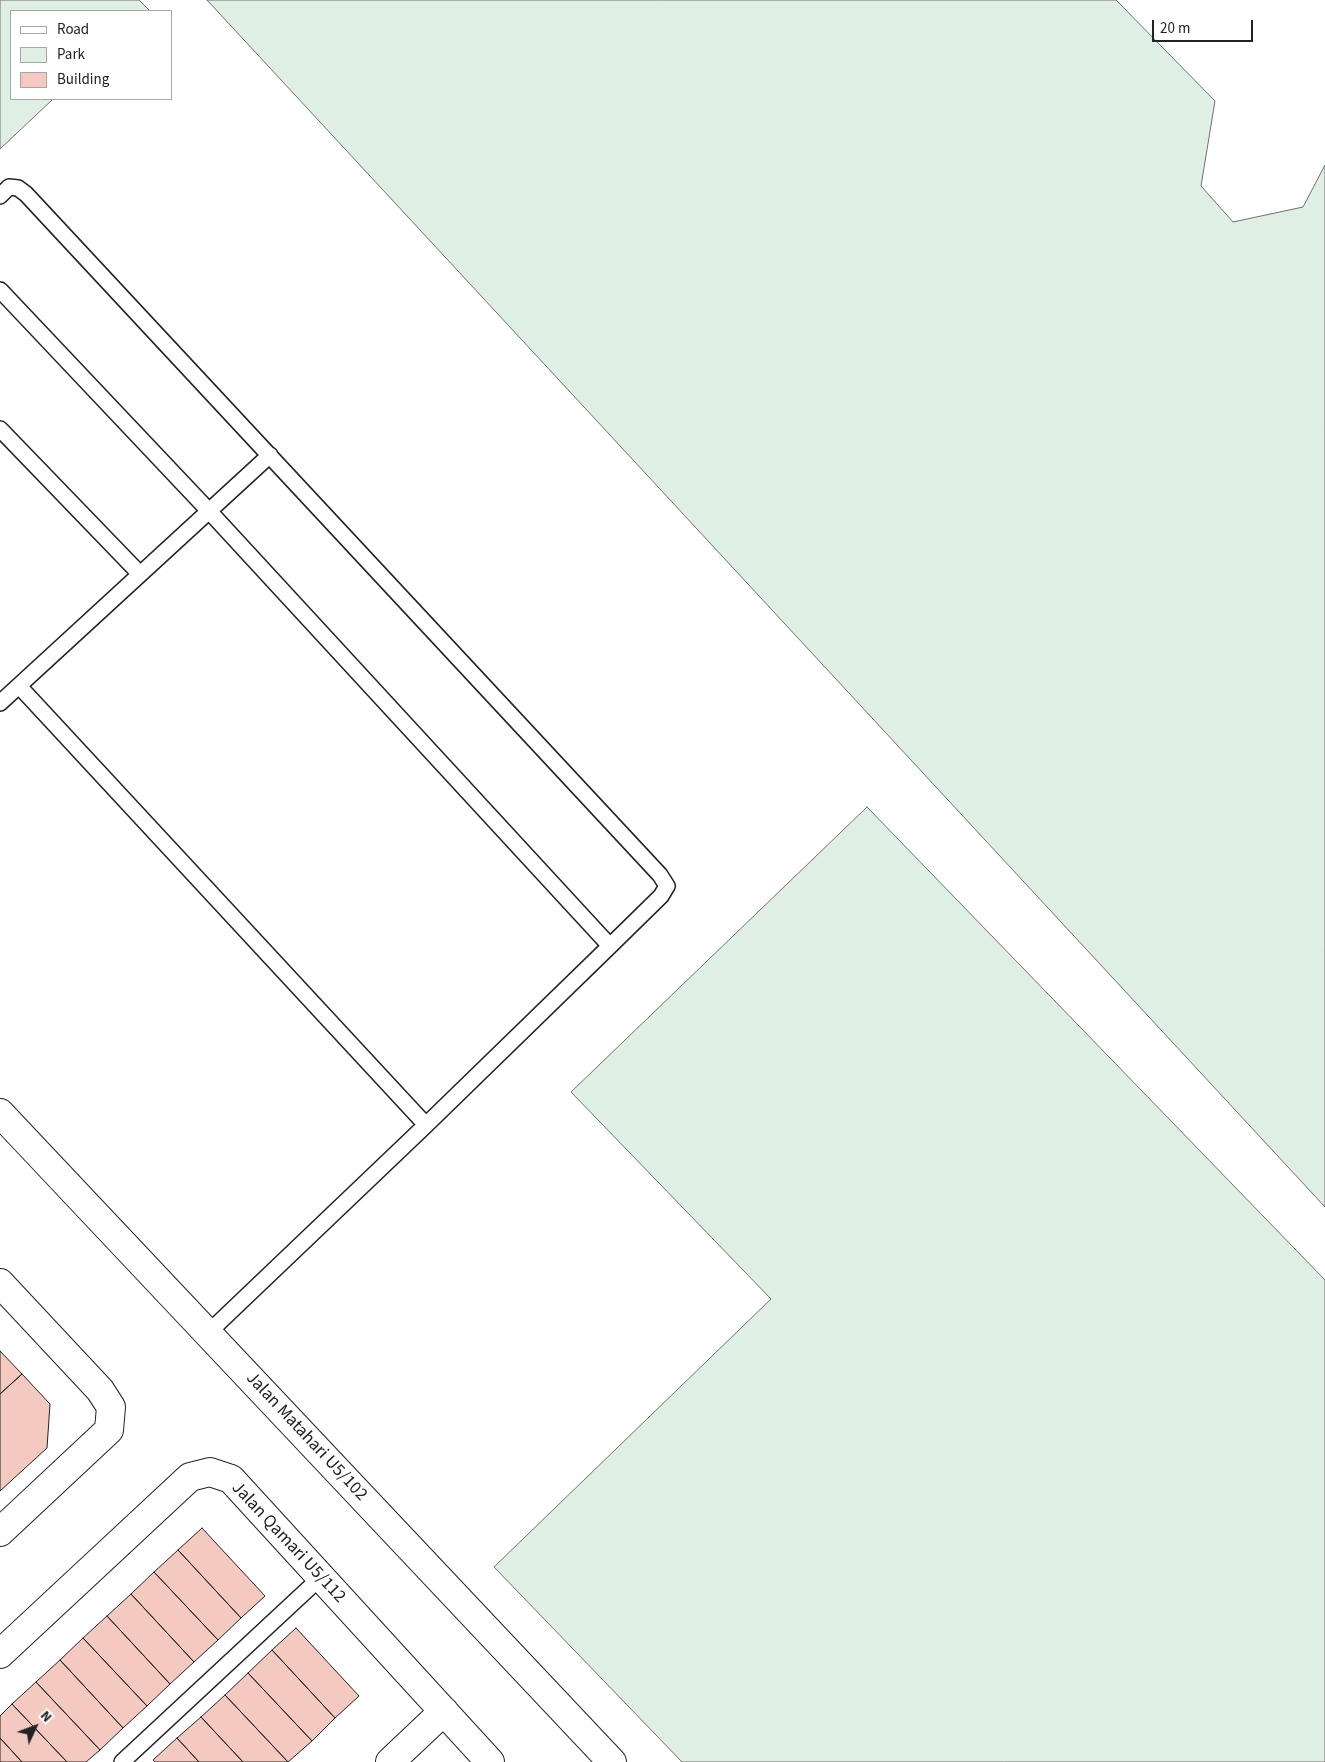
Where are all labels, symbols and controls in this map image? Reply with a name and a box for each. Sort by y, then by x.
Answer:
legend [10,10,172,100]
scale bar [1155,10,1256,42]
text: 20 m [1160,18,1190,39]
text: Road [57,19,89,40]
text: Park [57,44,85,65]
text: Building [57,69,109,90]
street label: Jalan Matahari U5/102 [241,1368,371,1506]
street label: Jalan Qamari U5/112 [226,1478,350,1608]
north arrow [10,1702,60,1752]
text: N [35,1707,56,1727]

